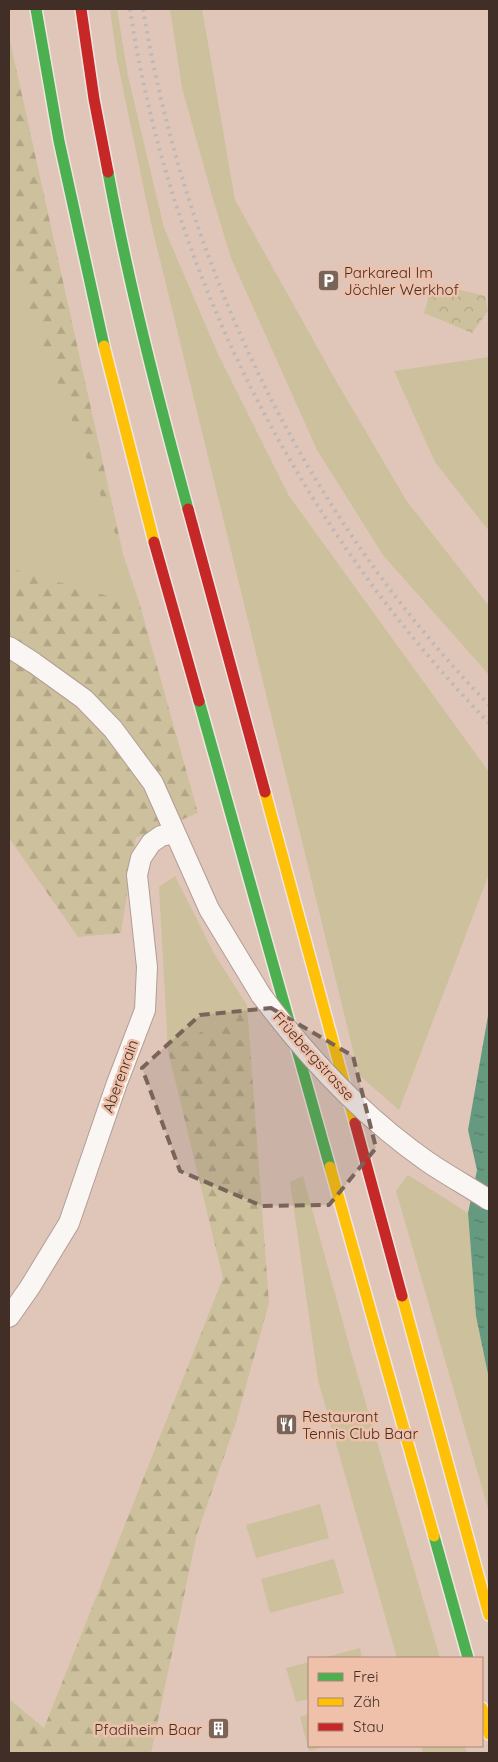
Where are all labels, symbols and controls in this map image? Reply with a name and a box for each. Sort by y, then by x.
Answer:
place label: Parkareal Im Jöchler Werkhof [344,263,460,299]
parking icon: Parkareal Im Jöchler Werkhof [316,269,340,293]
street label: Früebergstrasse [269,1008,359,1104]
street label: Aberenrain [98,1037,142,1115]
place label: Restaurant Tennis Club Baar [302,1407,418,1443]
restaurant icon: Restaurant Tennis Club Baar [274,1413,298,1437]
legend [308,1657,483,1747]
text: Frei [353,1667,379,1686]
text: Zäh [353,1692,380,1711]
building icon: Pfadiheim Baar [206,1717,230,1741]
text: Stau [353,1717,384,1736]
place label: Pfadiheim Baar [94,1720,202,1739]

